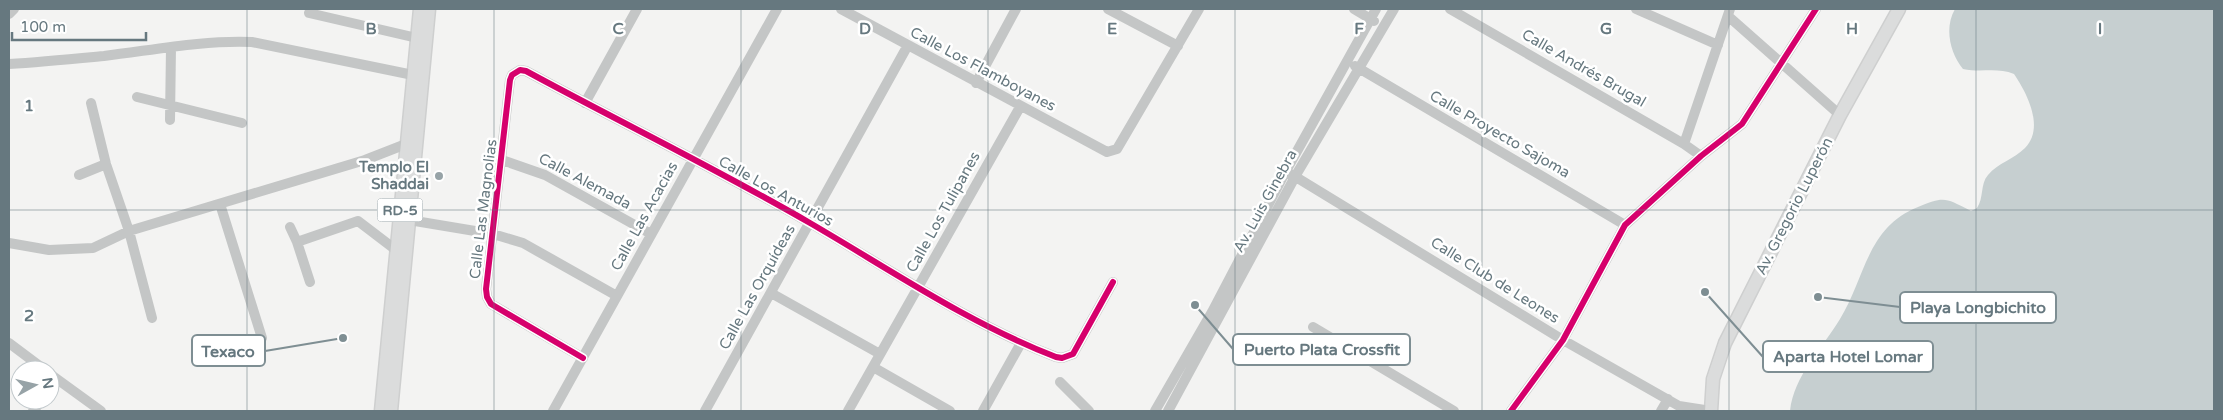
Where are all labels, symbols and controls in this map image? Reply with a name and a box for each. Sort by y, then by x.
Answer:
scale bar [12,10,146,42]
text: 100 m [20,18,66,36]
text: B [365,19,377,39]
text: C [612,19,624,39]
text: D [859,19,871,39]
text: E [1107,19,1117,39]
text: F [1354,19,1364,39]
text: G [1600,19,1612,39]
text: H [1846,19,1858,39]
text: I [2098,19,2102,39]
street label: Calle Los Flamboyanes [907,23,1059,115]
street label: Calle Andrés Brugal [1519,25,1649,111]
street label: Calle Proyecto Sajoma [1427,86,1573,182]
text: 1 [24,96,34,116]
street label: Av. Gregorio Luperón [1752,134,1836,278]
street label: Calle Las Magnolias [465,138,501,280]
street label: Av. Luis Ginebra [1229,146,1301,256]
street label: Calle Alemada [536,149,634,213]
street label: Calle Los Tulipanes [902,149,984,275]
street label: Calle Los Anturios [716,152,836,230]
place label: Templo El Shaddai [358,158,429,193]
street label: Calle Las Acacias [607,158,681,274]
marker: Templo El Shaddai [433,170,445,182]
road number: RD-5 [378,198,422,222]
street label: Calle Las Orquídeas [715,221,799,353]
street label: Calle Club de Leones [1427,233,1563,327]
callout: Playa Longbichito [1900,292,2056,323]
text: Playa Longbichito [1910,298,2046,318]
text: 2 [24,306,34,326]
callout: Puerto Plata Crossfit [1233,334,1410,365]
callout: Texaco [192,335,265,366]
text: Puerto Plata Crossfit [1244,340,1401,360]
callout: Aparta Hotel Lomar [1763,341,1933,372]
text: Texaco [200,342,255,362]
text: Aparta Hotel Lomar [1773,347,1924,367]
north arrow [10,360,60,410]
text: N [38,377,57,390]

